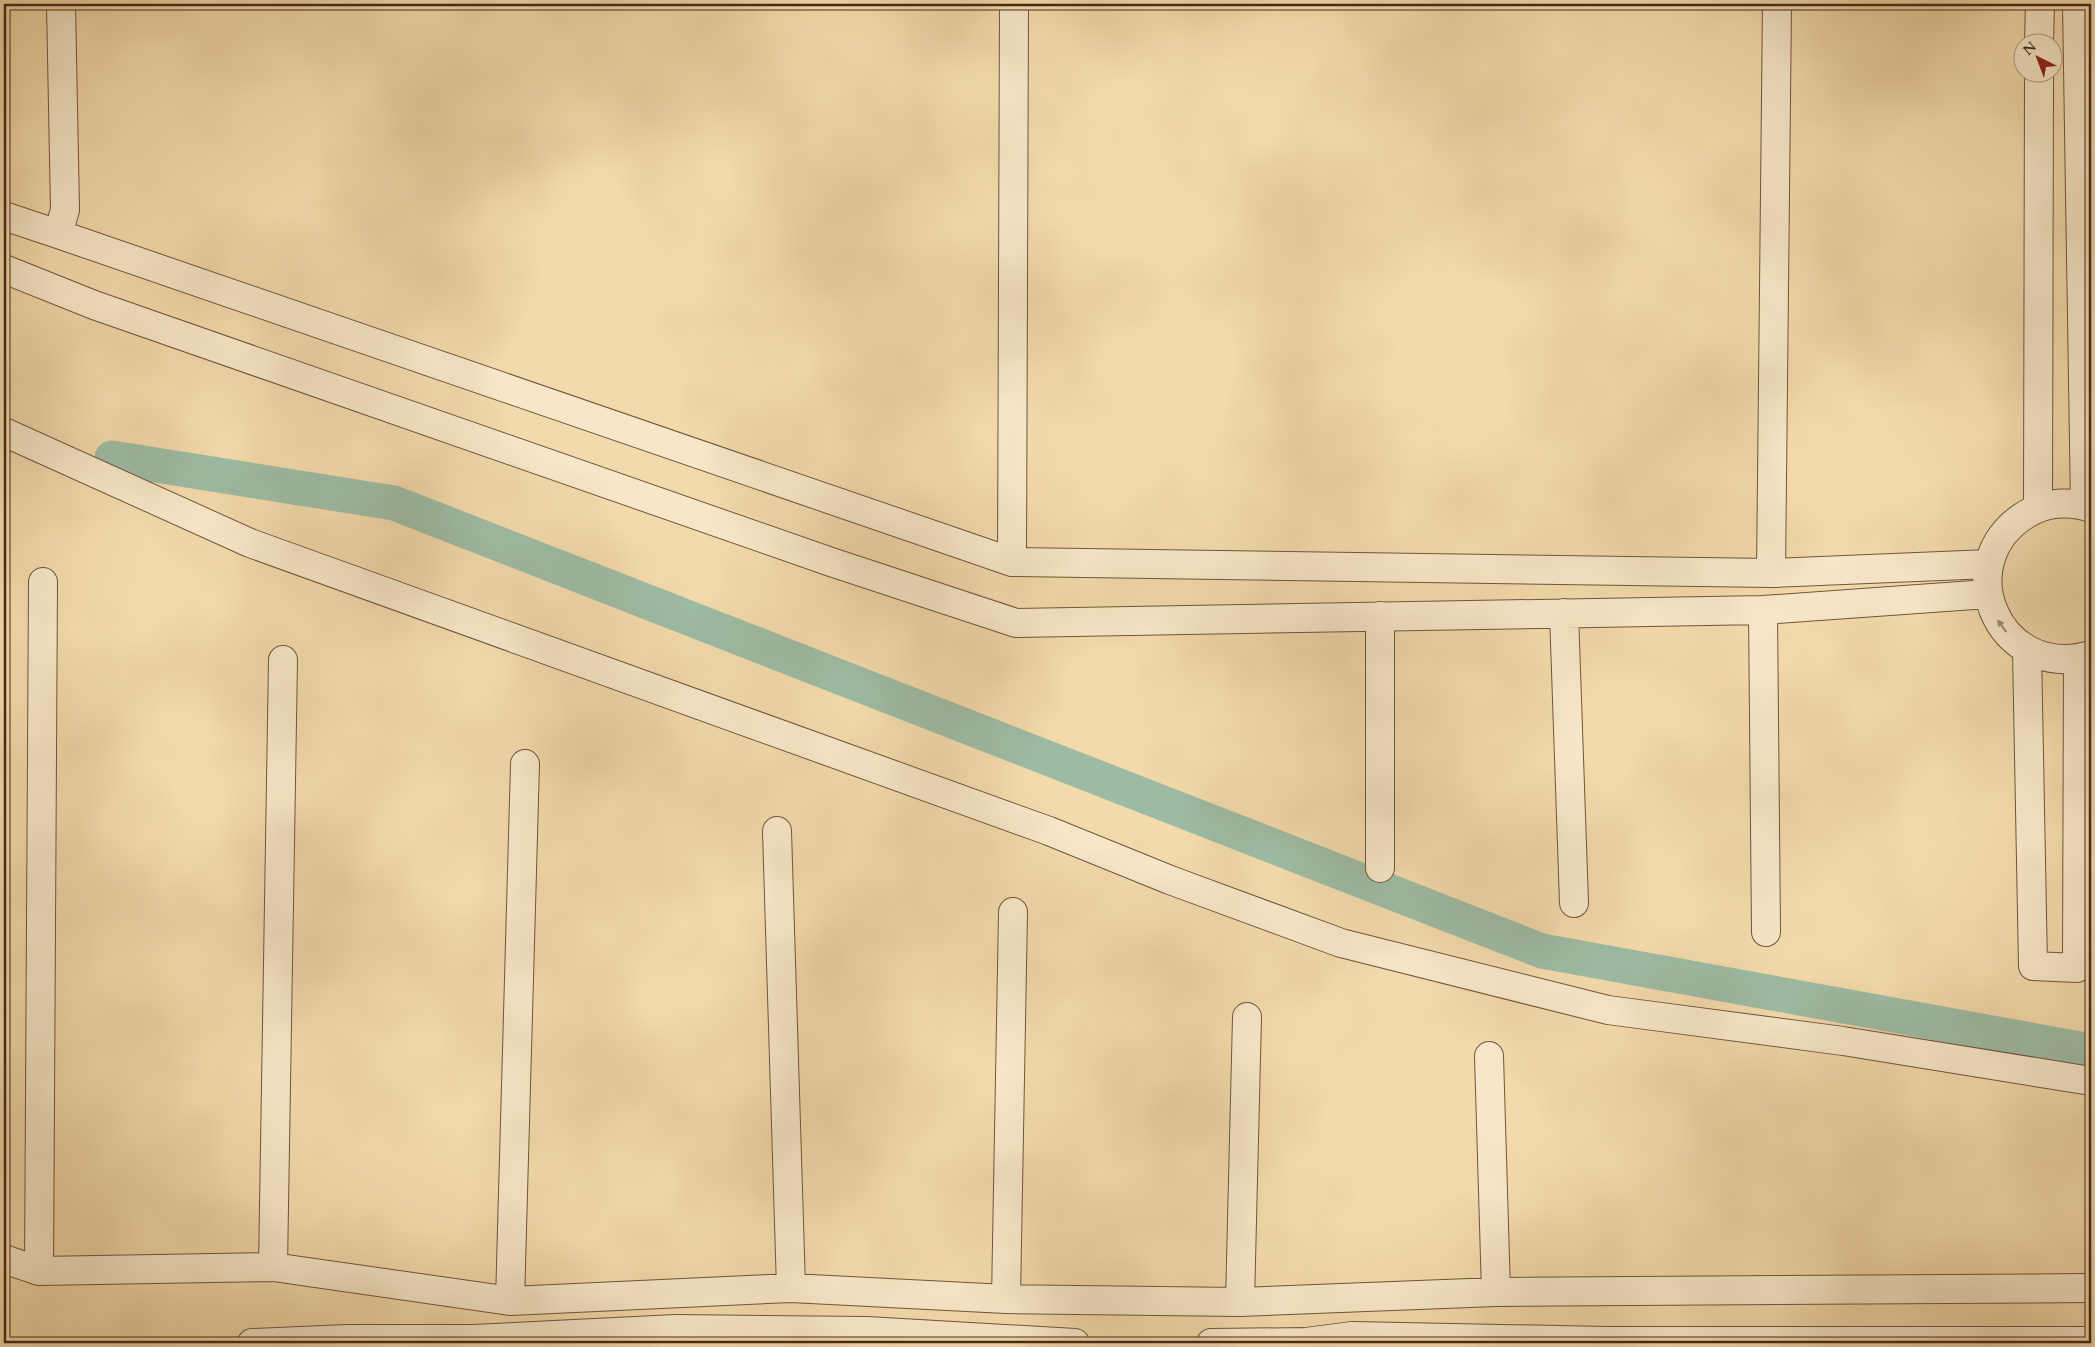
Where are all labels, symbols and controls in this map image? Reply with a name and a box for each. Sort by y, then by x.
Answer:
north arrow [2012,32,2062,82]
text: N [2019,38,2041,60]
one-way arrow [1997,619,2007,633]

